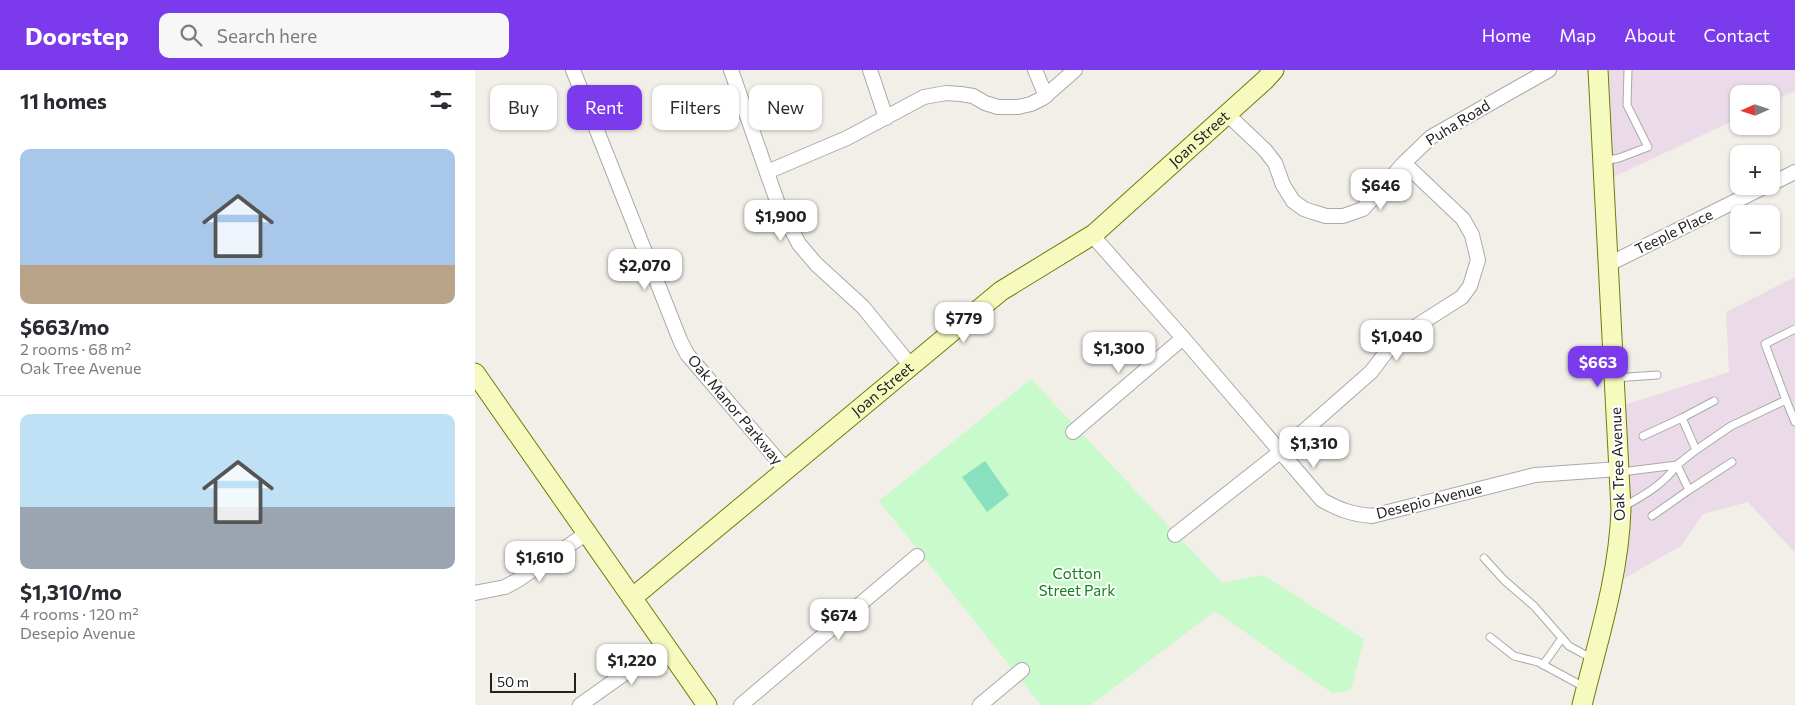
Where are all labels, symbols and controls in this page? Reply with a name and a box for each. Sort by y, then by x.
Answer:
search box [159,13,509,58]
text: Doorstep [25,21,129,50]
icon: search [177,21,205,49]
text: Search here [217,24,317,47]
text: Home [1482,24,1531,46]
text: Map [1559,24,1596,46]
text: About [1624,24,1676,46]
text: Contact [1704,24,1770,46]
chip: Buy [490,85,557,130]
chip: Rent [567,85,642,130]
chip: Filters [652,85,739,130]
chip: New [749,85,822,130]
north arrow [1730,85,1780,135]
map controls [1730,85,1780,255]
icon: filters [427,86,455,114]
text: 11 homes [20,88,107,113]
street label: Puha Road [1422,95,1493,149]
street label: Joan Street [1165,106,1233,170]
button: + [1730,145,1780,195]
pin: $646 [1351,168,1411,211]
text: $646 [1362,175,1400,194]
icon: home [193,181,283,271]
pin: $1,900 [740,200,822,242]
street label: Teeple Place [1632,205,1715,258]
button: − [1730,205,1780,255]
text: $1,900 [755,206,807,225]
pin: $2,070 [604,248,686,291]
text: $2,070 [619,255,671,274]
pin: $779 [934,302,994,344]
text: $779 [946,308,982,327]
text: $663/mo [20,314,109,339]
pin: $1,040 [1356,320,1438,362]
text: $1,040 [1371,326,1423,345]
pin: $1,300 [1078,332,1160,374]
text: $1,300 [1093,338,1145,357]
text: 2 rooms · 68 m² [20,339,131,358]
pin: $663 [1568,346,1628,388]
street label: Oak Manor Parkway [684,351,787,468]
text: $663 [1579,352,1617,371]
text: Oak Tree Avenue [20,358,142,377]
street label: Joan Street [847,358,917,420]
street label: Oak Tree Avenue [1606,407,1628,521]
pin: $1,310 [1273,426,1355,469]
text: $1,310 [1290,433,1338,452]
icon: home [193,447,283,537]
street label: Desepio Avenue [1374,478,1484,522]
pin: $1,610 [499,540,581,583]
text: $1,610 [516,547,564,566]
park label: Cotton Street Park [1039,564,1115,599]
text: $1,310/mo [20,579,122,604]
pin: $674 [809,598,869,641]
text: 4 rooms · 120 m² [20,604,139,623]
text: $674 [821,605,857,624]
text: Desepio Avenue [20,623,135,642]
pin: $1,220 [591,644,673,686]
text: $1,220 [607,650,657,669]
scale bar [490,670,576,693]
text: 50 m [497,673,529,690]

